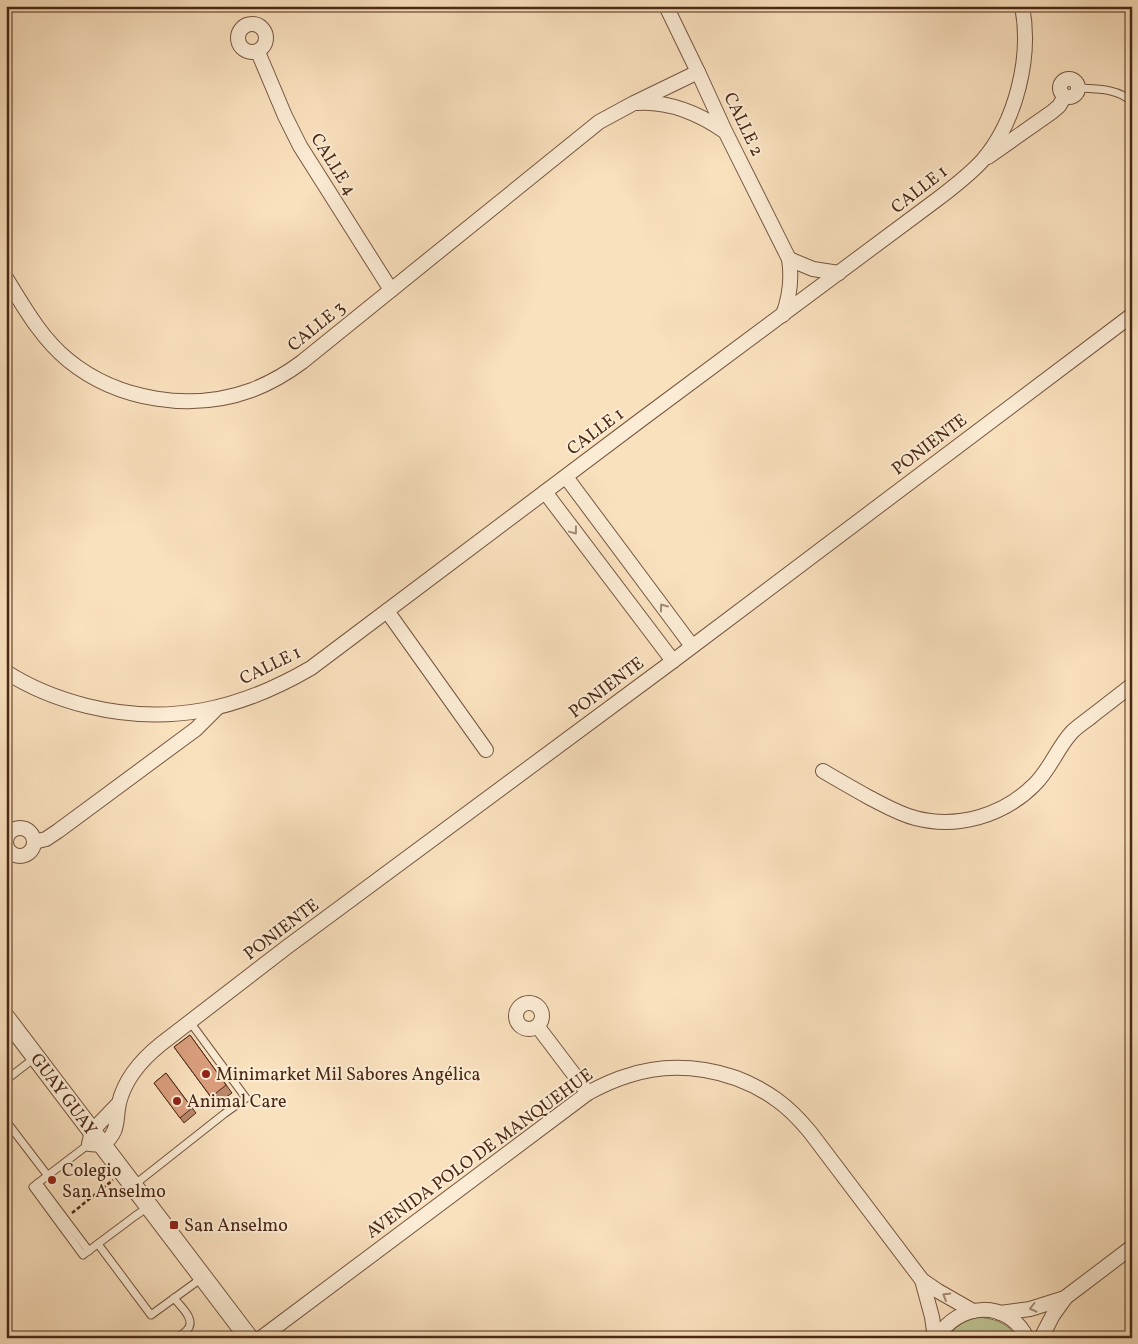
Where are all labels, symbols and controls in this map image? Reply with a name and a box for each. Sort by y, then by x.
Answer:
street label: CALLE 2 [716,88,769,161]
street label: CALLE 4 [304,129,362,201]
street label: CALLE 1 [886,160,953,220]
street label: CALLE 3 [283,296,351,358]
street label: CALLE 1 [562,402,630,462]
street label: PONIENTE [887,409,973,482]
one-way arrow [569,525,577,534]
one-way arrow [660,603,669,613]
street label: CALLE 1 [236,641,306,692]
street label: PONIENTE [564,652,650,725]
street label: PONIENTE [239,894,325,967]
street label: GUAY GUAY [24,1048,102,1141]
place label: Minimarket Mil Sabores Angélica [216,1063,481,1088]
street label: AVENIDA POLO DE MANQUEHUE [361,1063,599,1245]
marker: Minimarket Mil Sabores Angélica [200,1068,212,1080]
place label: Animal Care [187,1090,287,1115]
marker: Animal Care [171,1095,183,1107]
place label: Colegio San Anselmo [62,1159,166,1205]
marker: Colegio San Anselmo [46,1174,58,1186]
place label: San Anselmo [184,1214,288,1239]
marker: San Anselmo [168,1219,180,1231]
one-way arrow [943,1293,952,1303]
one-way arrow [1029,1302,1038,1313]

